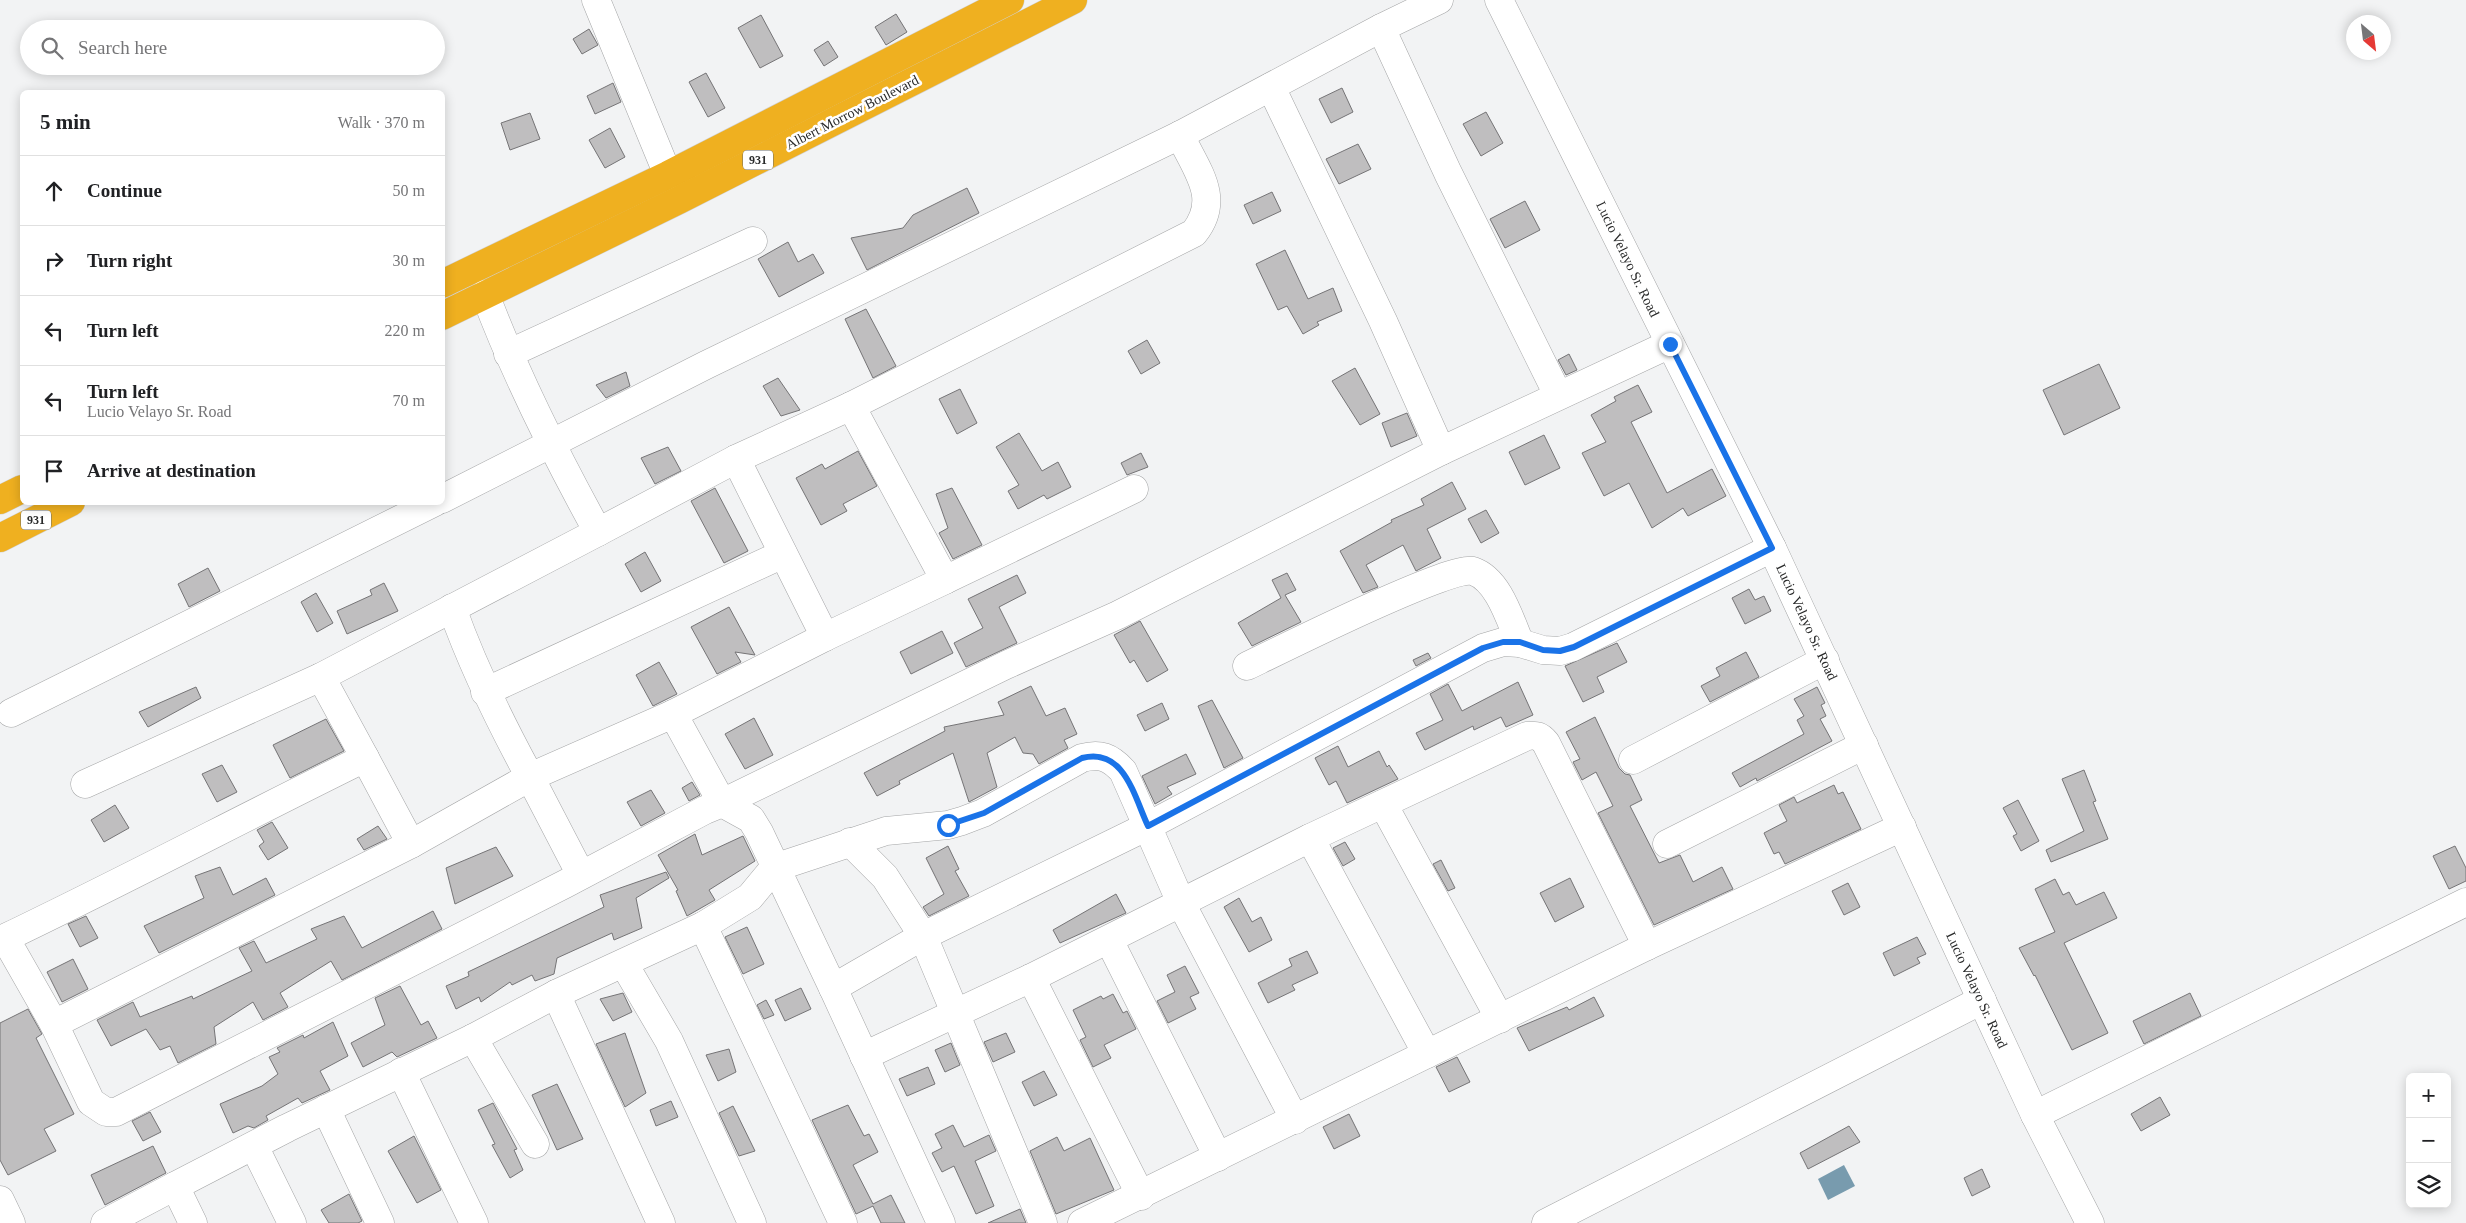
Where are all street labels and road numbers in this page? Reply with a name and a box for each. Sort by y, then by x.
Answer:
street label: Albert Morrow Boulevard [783,72,921,152]
road number: 931 [743,150,773,170]
street label: Lucio Velayo Sr. Road [1593,199,1662,319]
road number: 931 [21,510,51,530]
street label: Lucio Velayo Sr. Road [1773,562,1840,683]
street label: Lucio Velayo Sr. Road [1943,930,2010,1051]

